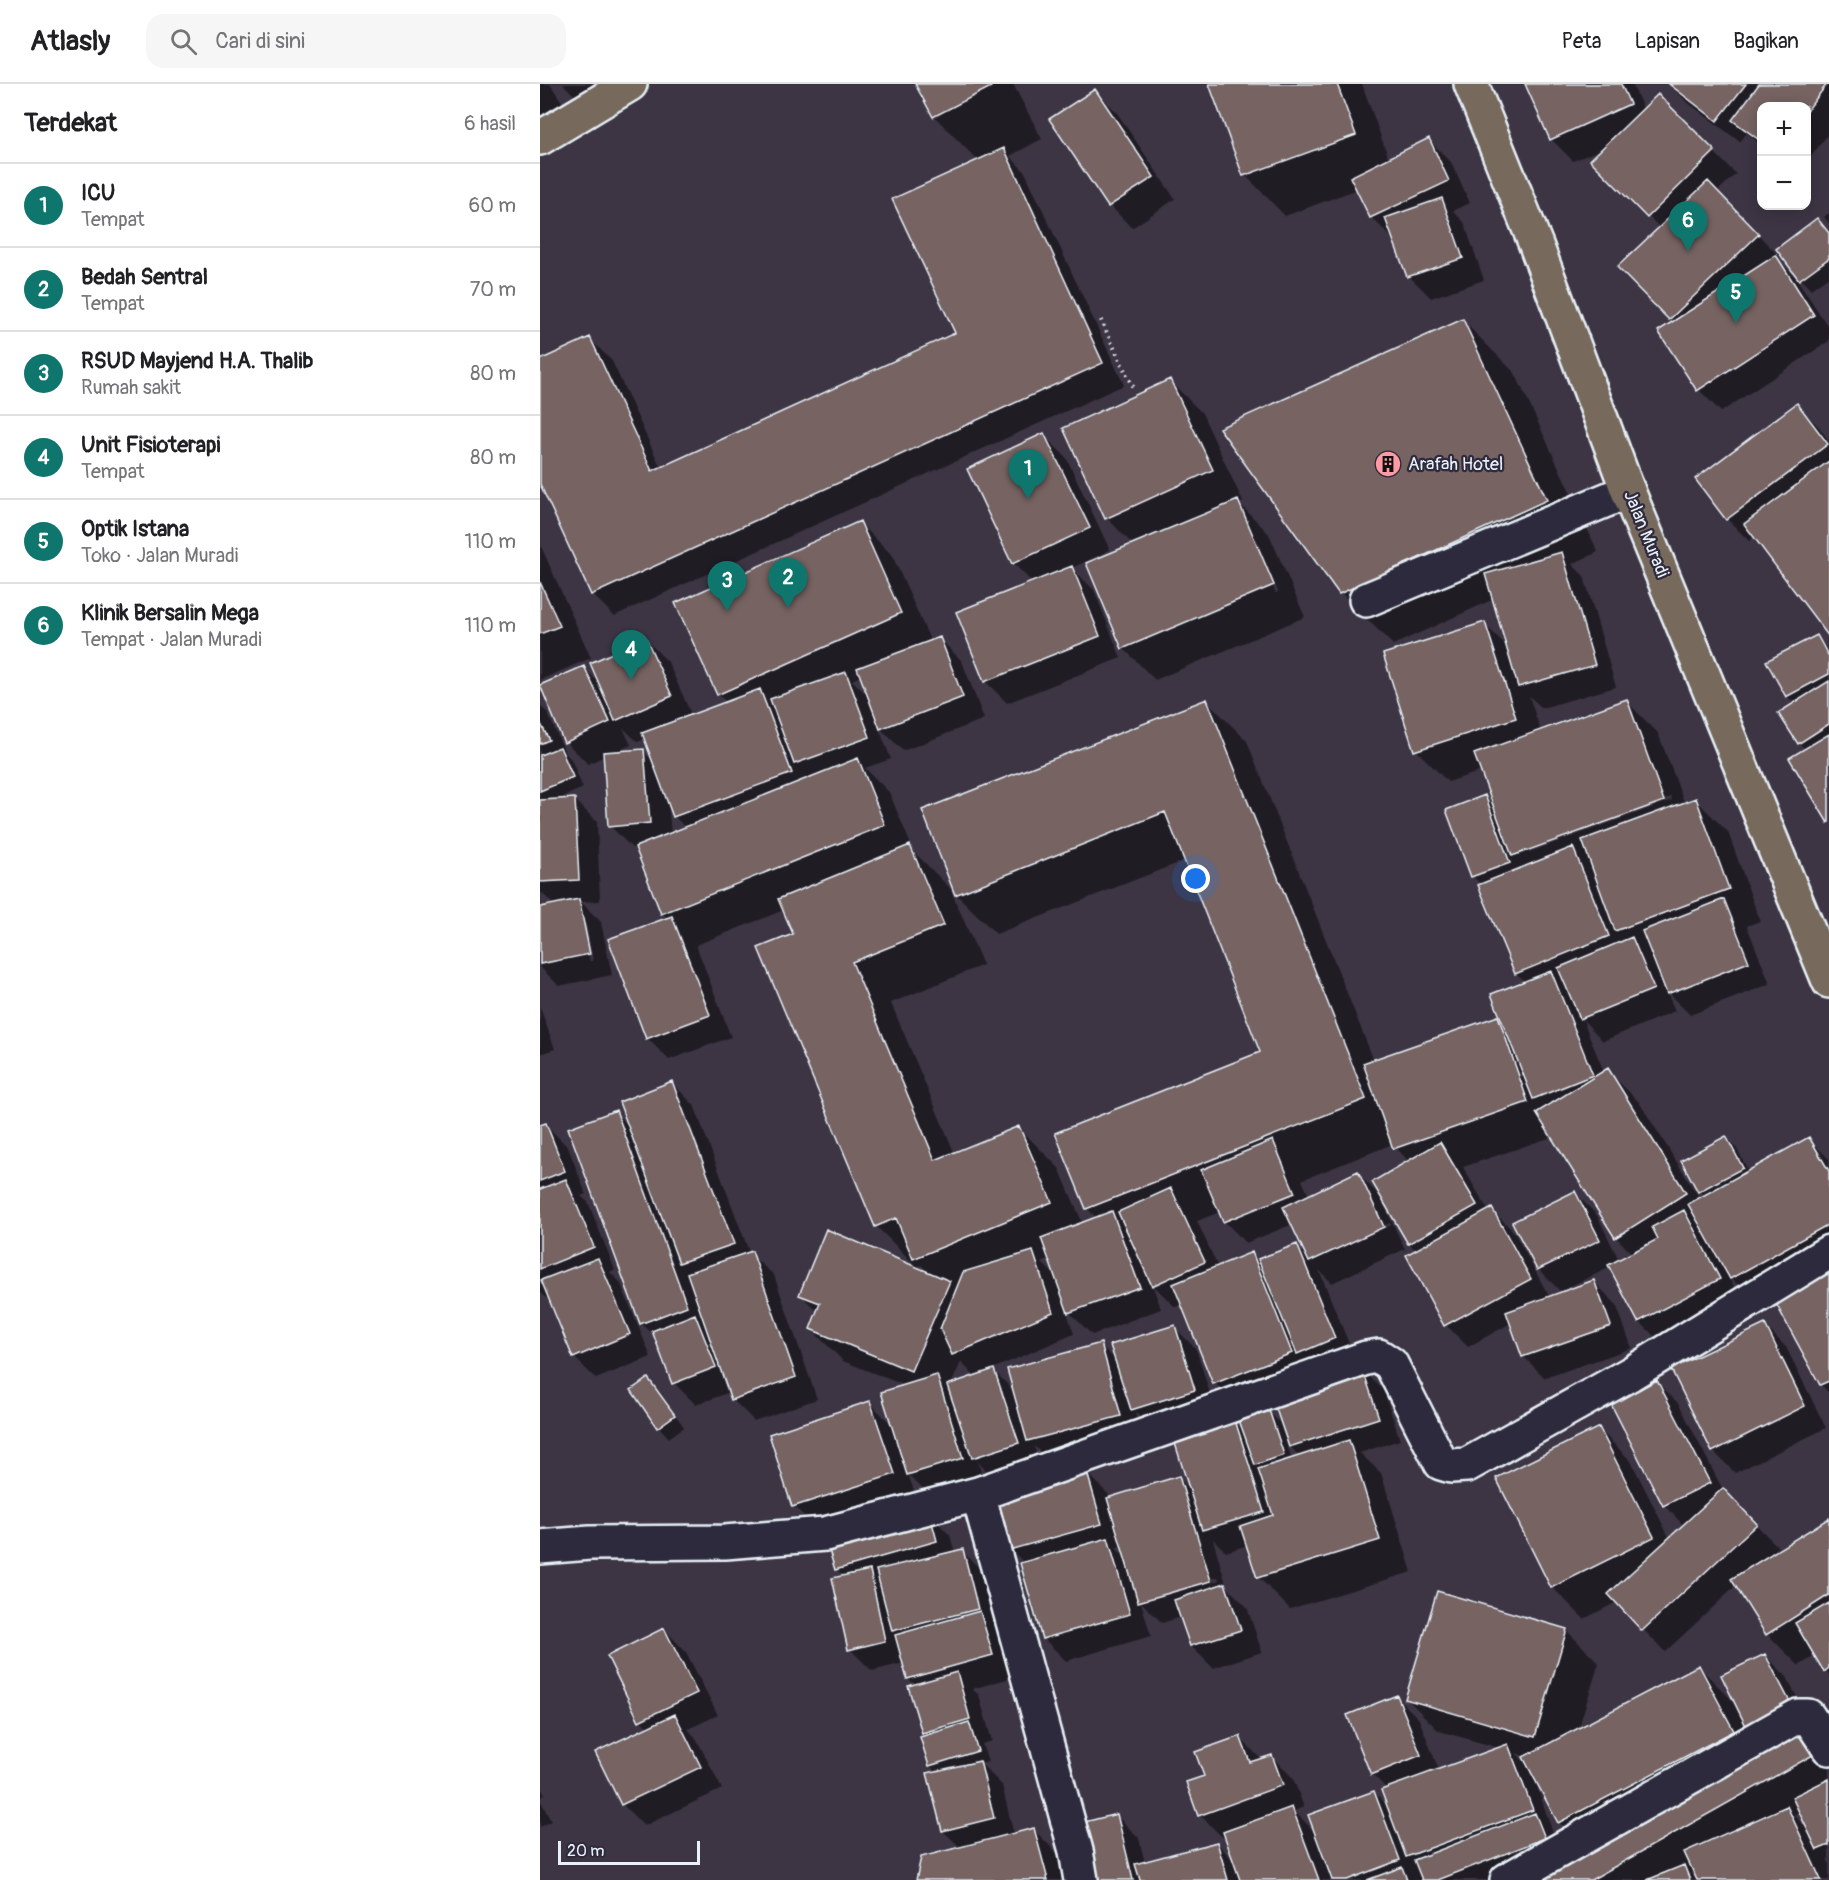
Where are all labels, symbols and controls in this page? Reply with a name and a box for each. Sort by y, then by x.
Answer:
search box [146,14,566,68]
text: Atlasly [30,24,110,59]
icon: search [167,25,200,58]
text: Cari di sini [215,27,305,55]
text: Peta [1561,28,1602,55]
text: Lapisan [1635,28,1700,55]
text: Bagikan [1733,28,1799,55]
map controls [1757,102,1811,210]
button: + [1757,102,1811,156]
text: Terdekat [24,107,117,139]
text: 6 hasil [464,111,516,136]
button: − [1757,156,1811,210]
text: ICU [81,179,115,207]
text: 1 [40,193,47,218]
text: 60 m [469,193,516,218]
pin: 6 [1668,202,1708,251]
text: Tempat [81,207,145,232]
text: Bedah Sentral [81,263,208,291]
pin: 5 [1716,274,1756,323]
text: 2 [38,277,49,302]
text: 70 m [470,277,516,302]
text: Tempat [81,291,145,316]
text: RSUD Mayjend H.A. Thalib [81,347,313,375]
text: 3 [38,361,49,386]
text: 80 m [470,361,516,386]
text: Rumah sakit [81,375,181,400]
text: Unit Fisioterapi [81,431,220,459]
text: 4 [38,445,49,470]
text: 80 m [470,445,516,470]
building icon: Arafah Hotel [1373,449,1403,479]
pin: 1 [1008,450,1048,499]
place label: Arafah Hotel [1408,453,1503,476]
text: Tempat [81,459,145,484]
street label: Jalan Muradi [1618,487,1674,581]
text: Optik Istana [81,515,189,543]
text: 5 [38,529,49,554]
text: 110 m [465,529,516,554]
text: Toko · Jalan Muradi [81,543,238,568]
pin: 2 [768,558,808,608]
pin: 3 [708,562,747,611]
text: Klinik Bersalin Mega [81,599,259,627]
text: 6 [38,613,49,638]
text: 110 m [465,613,516,638]
text: Tempat · Jalan Muradi [81,627,262,652]
pin: 4 [612,630,650,680]
your location [1181,864,1210,893]
scale bar [558,1838,700,1866]
text: 20 m [567,1841,605,1861]

